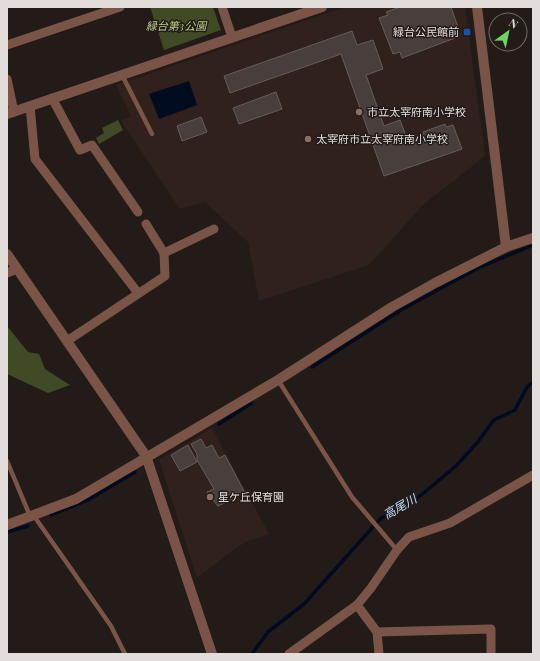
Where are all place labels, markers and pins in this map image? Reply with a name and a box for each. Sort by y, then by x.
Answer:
place label: 緑台公民館前 [393,24,459,39]
marker: 緑台公民館前 [462,27,472,37]
place label: 市立太宰府南小学校 [367,104,466,119]
marker: 市立太宰府南小学校 [354,107,364,117]
place label: 太宰府市立太宰府南小学校 [316,131,448,146]
marker: 太宰府市立太宰府南小学校 [303,134,313,144]
place label: 星ケ丘保育園 [218,489,284,504]
marker: 星ケ丘保育園 [205,492,215,502]

